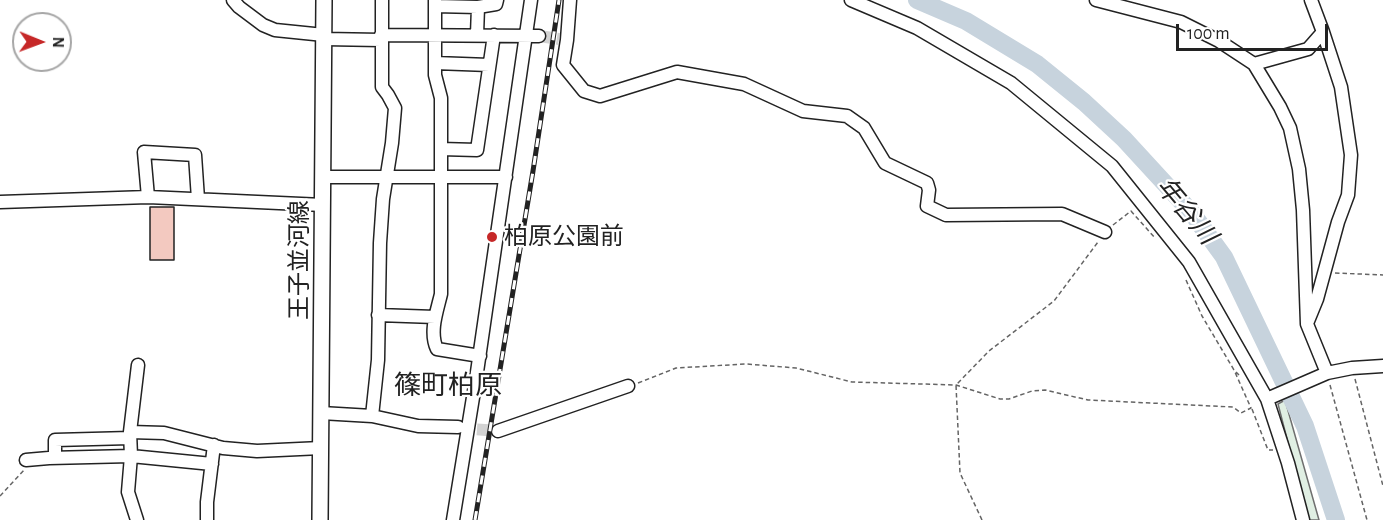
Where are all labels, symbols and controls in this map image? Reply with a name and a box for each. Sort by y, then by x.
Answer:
north arrow [12,12,72,72]
scale bar [1179,12,1330,50]
text: 100 m [1187,25,1230,43]
text: N [50,37,66,48]
water label: 年谷川 [1149,171,1223,251]
street label: 王子並河線 [286,200,314,320]
place label: 柏原公園前 [504,223,624,251]
marker: 柏原公園前 [485,230,499,244]
district label: 篠町柏原 [394,370,502,402]

